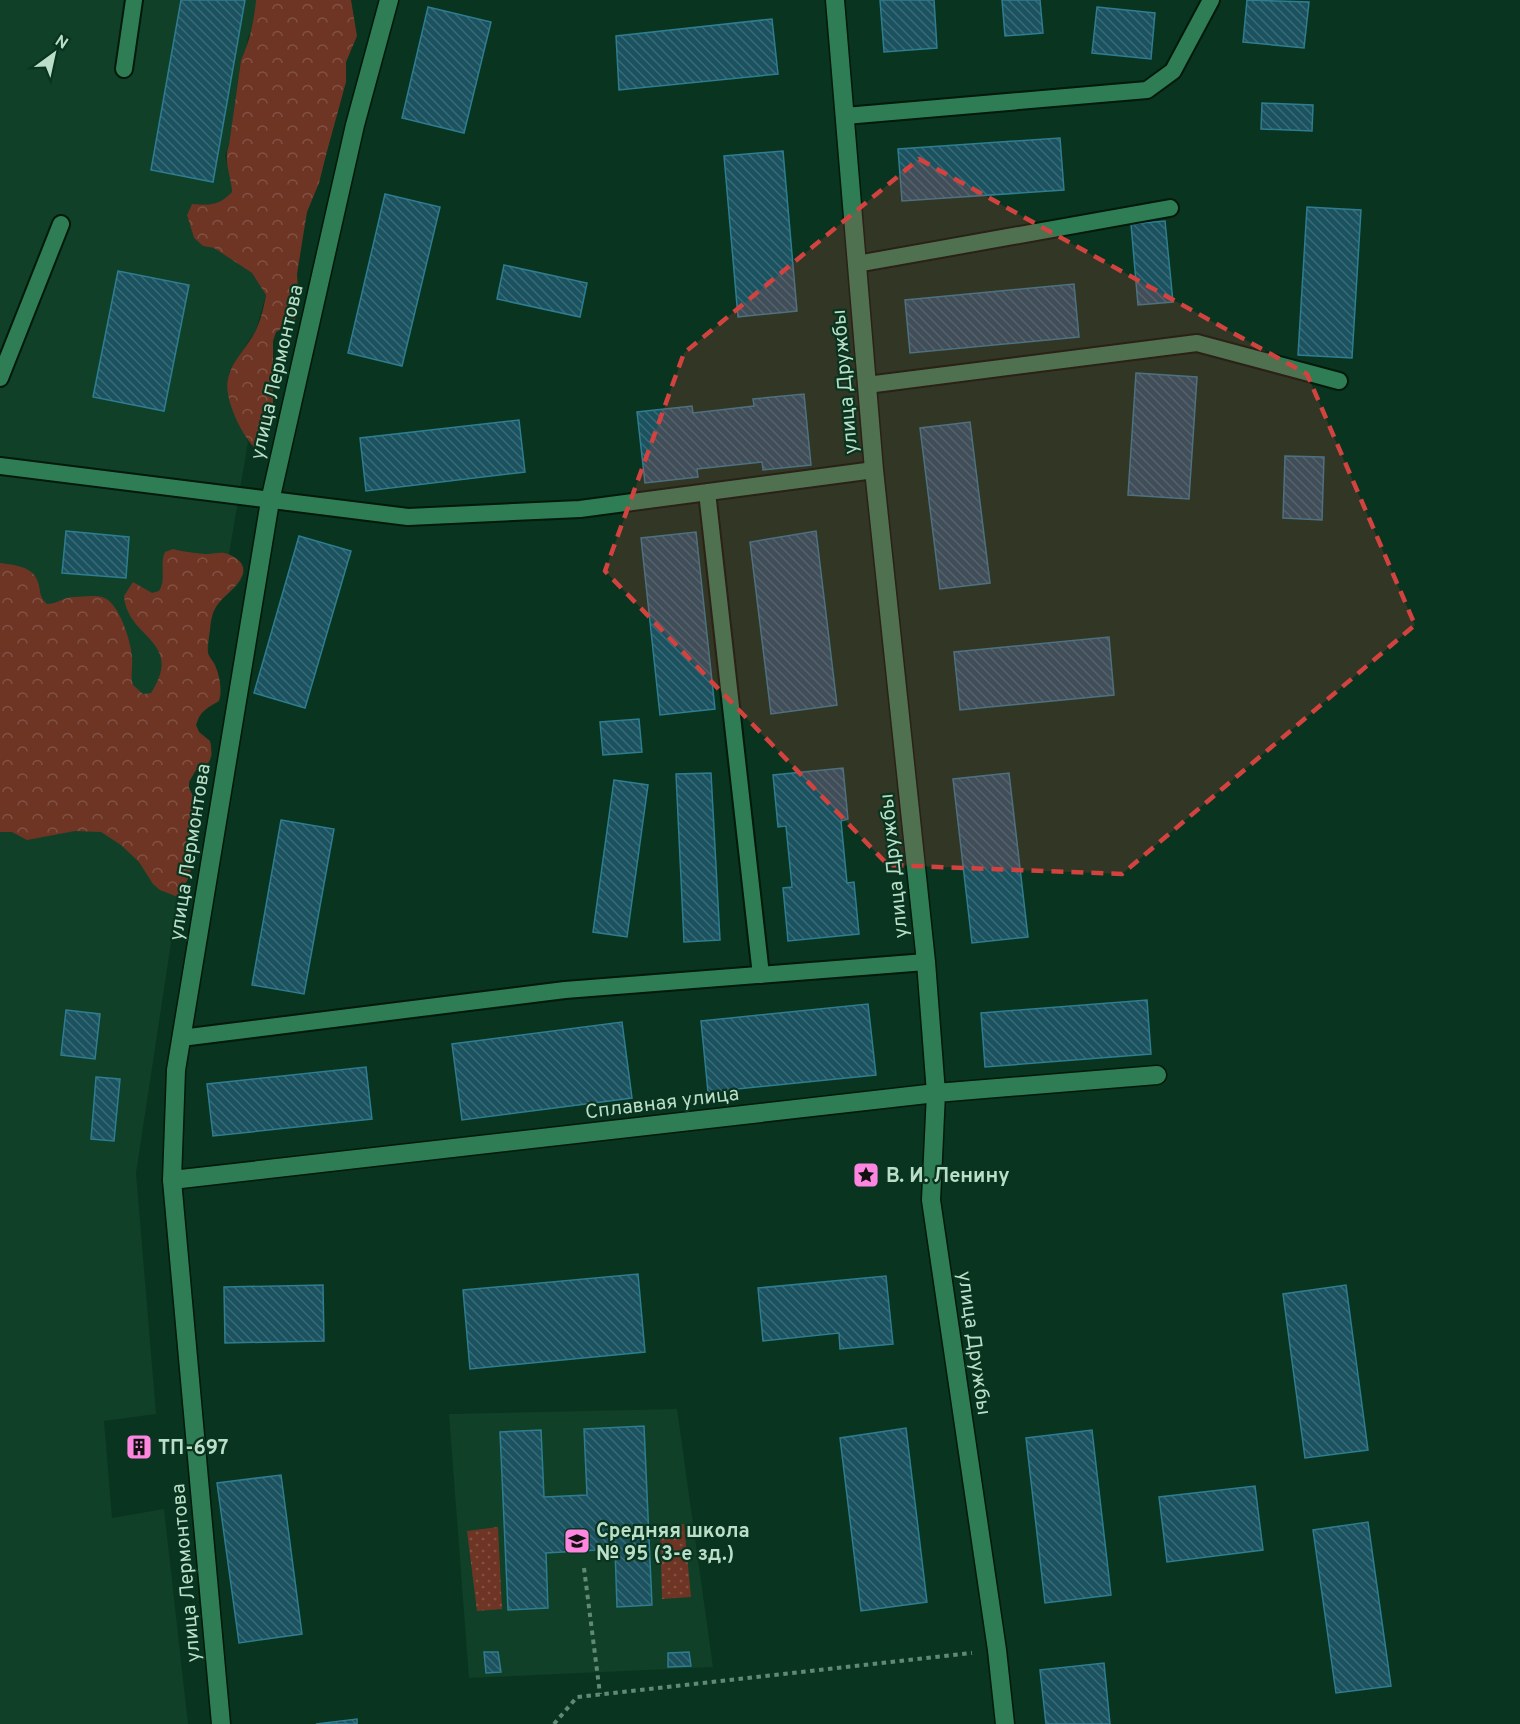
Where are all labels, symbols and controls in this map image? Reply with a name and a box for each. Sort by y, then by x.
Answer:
north arrow [24,24,84,84]
text: N [51,32,71,55]
street label: улица Лермонтова [245,282,311,463]
street label: улица Дружбы [827,308,865,455]
street label: улица Лермонтова [164,762,218,943]
street label: улица Дружбы [874,792,916,939]
street label: Сплавная улица [584,1082,741,1126]
place icon: В. И. Ленину [851,1160,881,1190]
place label: В. И. Ленину [886,1164,1010,1190]
street label: улица Дружбы [950,1270,996,1417]
building icon: ТП-697 [124,1432,154,1462]
place label: ТП-697 [158,1436,228,1462]
street label: улица Лермонтова [166,1482,208,1663]
place label: Средняя школа № 95 (3-е зд.) [596,1519,750,1568]
school or university icon: Средняя школа № 95 (3-е зд.) [562,1526,592,1556]

